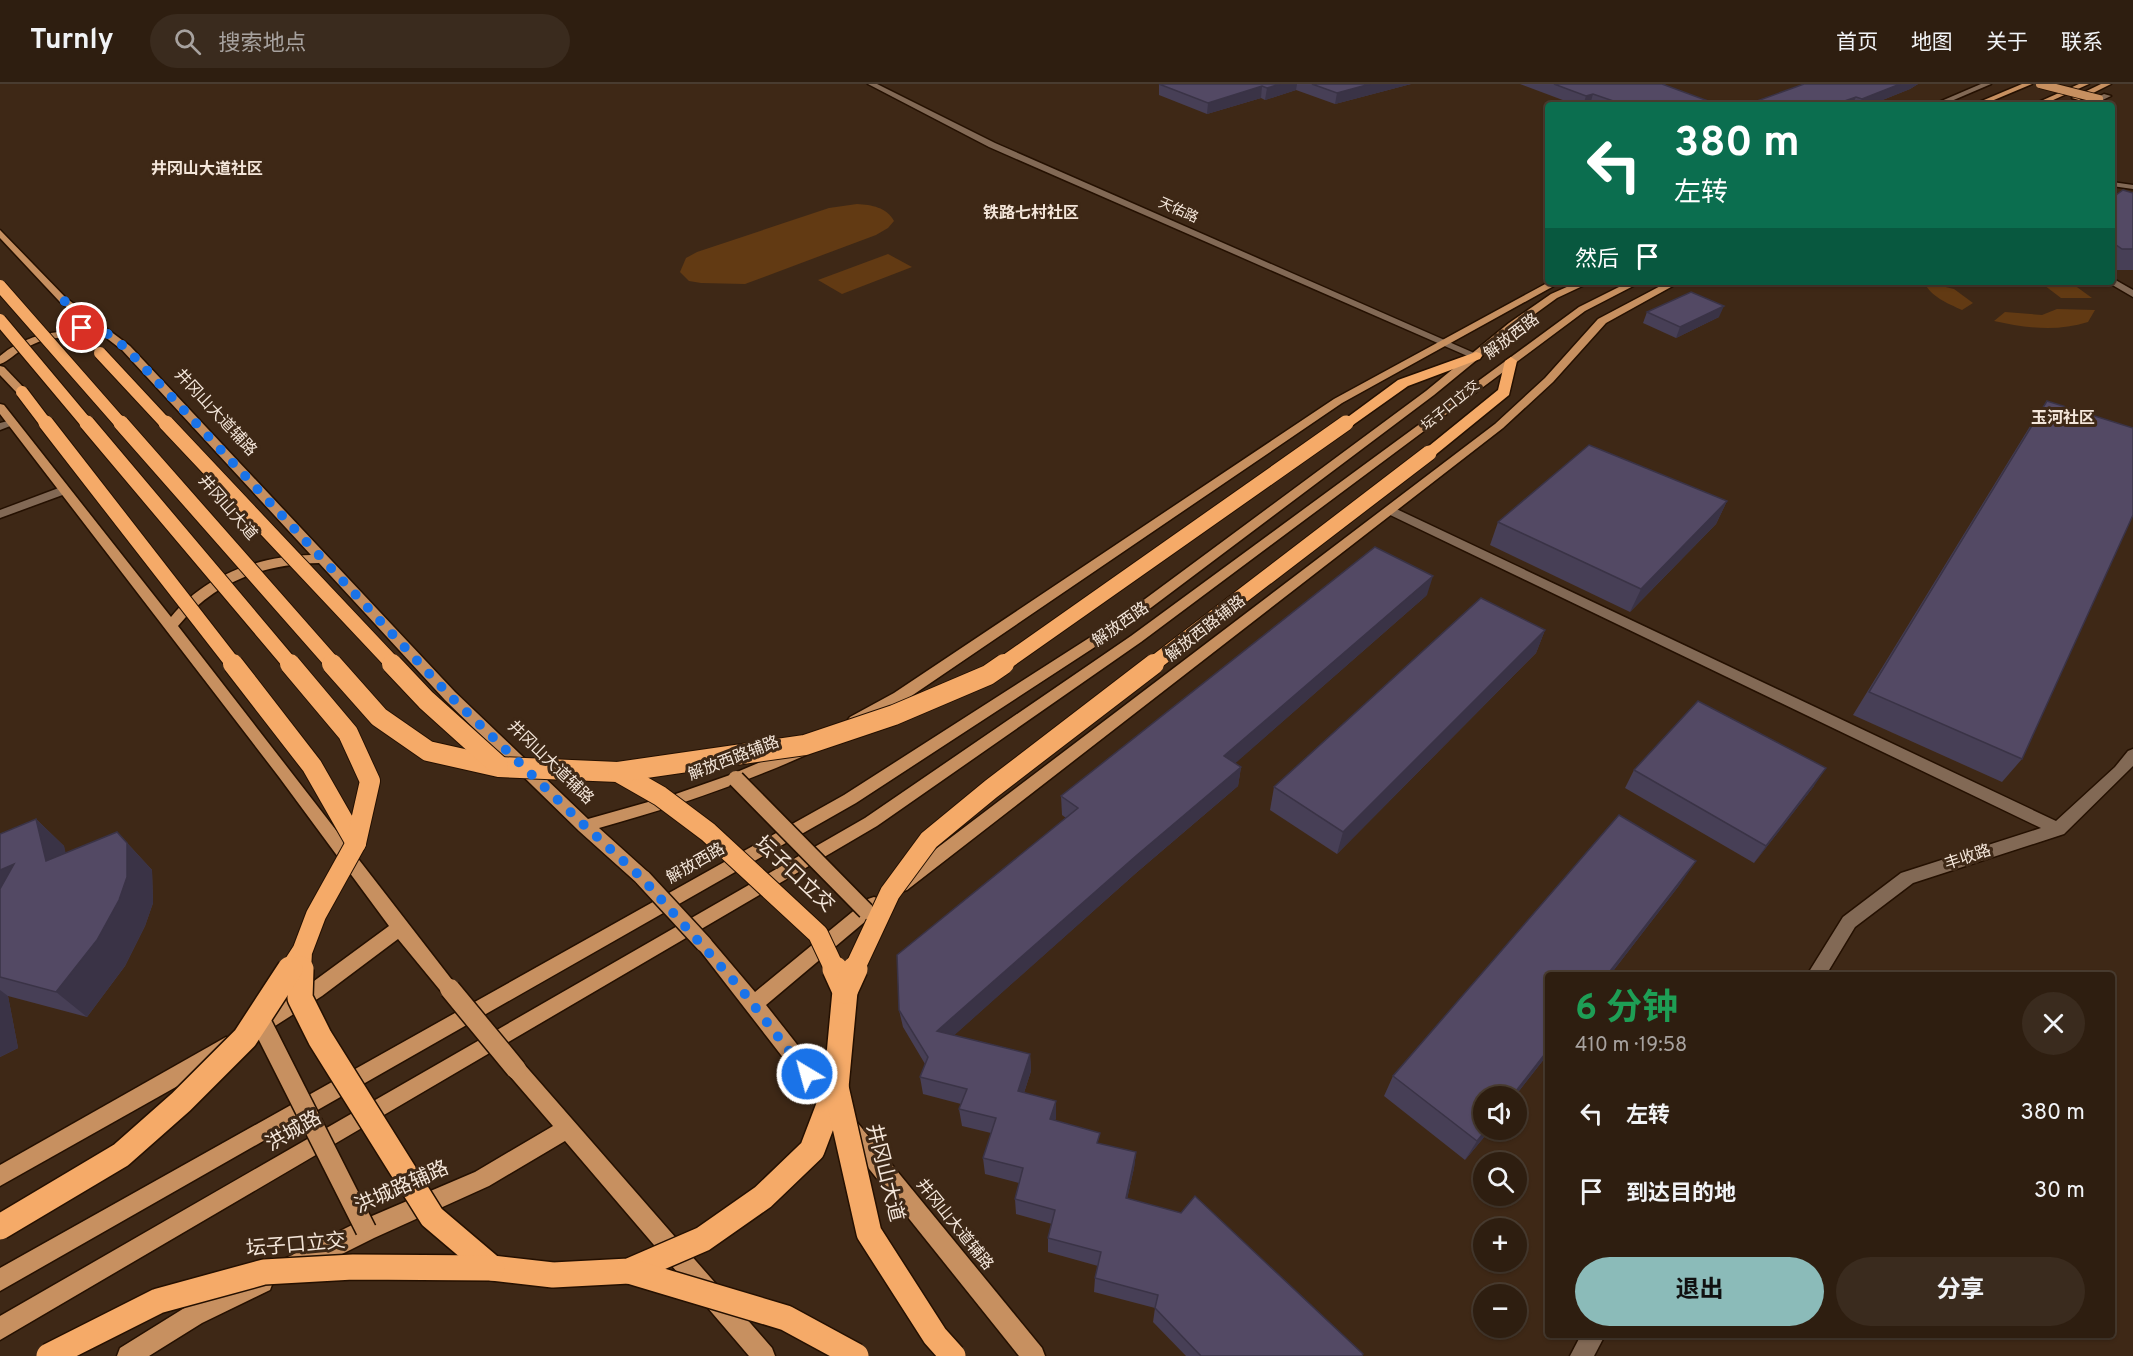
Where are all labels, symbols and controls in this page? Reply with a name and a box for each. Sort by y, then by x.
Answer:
search box [150,14,570,68]
text: Turnly [30,23,114,59]
icon: search [171,25,204,58]
text: 首页 [1836,30,1878,57]
text: 地图 [1911,30,1953,57]
text: 关于 [1986,30,2028,57]
text: 联系 [2061,30,2103,57]
text: 搜索地点 [219,31,307,58]
text: 380 m [1674,118,1800,171]
icon: left [1575,126,1653,204]
district label: 井冈山大道社区 [151,159,263,180]
text: 左转 [1674,177,1728,211]
street label: 天佑路 [1155,195,1201,227]
district label: 铁路七村社区 [983,203,1079,224]
icon: arrive [1631,240,1664,273]
text: 然后 [1575,247,1619,274]
pin [56,302,107,353]
street label: 解放西路 [1480,310,1544,364]
icon: arrive [65,311,98,344]
street label: 井冈山大道辅路 [169,365,261,461]
street label: 坛子口立交 [1418,377,1484,435]
district label: 玉河社区 [2031,408,2095,429]
street label: 井冈山大道 [193,471,261,545]
street label: 解放西路辅路 [1162,592,1250,666]
street label: 解放西路 [1089,598,1153,652]
street label: 井冈山大道辅路 [503,717,597,809]
street label: 解放西路辅路 [686,732,782,786]
street label: 坛子口立交 [749,831,839,919]
street label: 解放西路 [663,839,729,889]
street label: 丰收路 [1942,841,1994,875]
text: 6 分钟 [1575,987,1678,1033]
button: close [2022,992,2085,1055]
text: 410 m · 19:58 [1575,1033,1687,1059]
position arrow [775,1042,839,1106]
map controls [1473,1086,1527,1338]
button: sound [1473,1086,1527,1140]
icon: left [1575,1097,1608,1130]
text: 380 m [2021,1100,2085,1127]
text: 左转 [1626,1103,1670,1130]
street label: 洪城路 [262,1106,326,1158]
street label: 井冈山大道 [859,1121,909,1225]
button: search [1473,1152,1527,1206]
street label: 洪城路辅路 [351,1156,453,1220]
street label: 井冈山大道辅路 [911,1175,997,1275]
icon: arrive [1575,1175,1608,1208]
text: 30 m [2034,1178,2085,1205]
text: 到达目的地 [1626,1181,1736,1208]
button: + [1473,1218,1527,1272]
street label: 坛子口立交 [245,1229,347,1263]
button: 退出 [1575,1257,1824,1326]
button: 分享 [1836,1257,2085,1326]
button: − [1473,1284,1527,1338]

